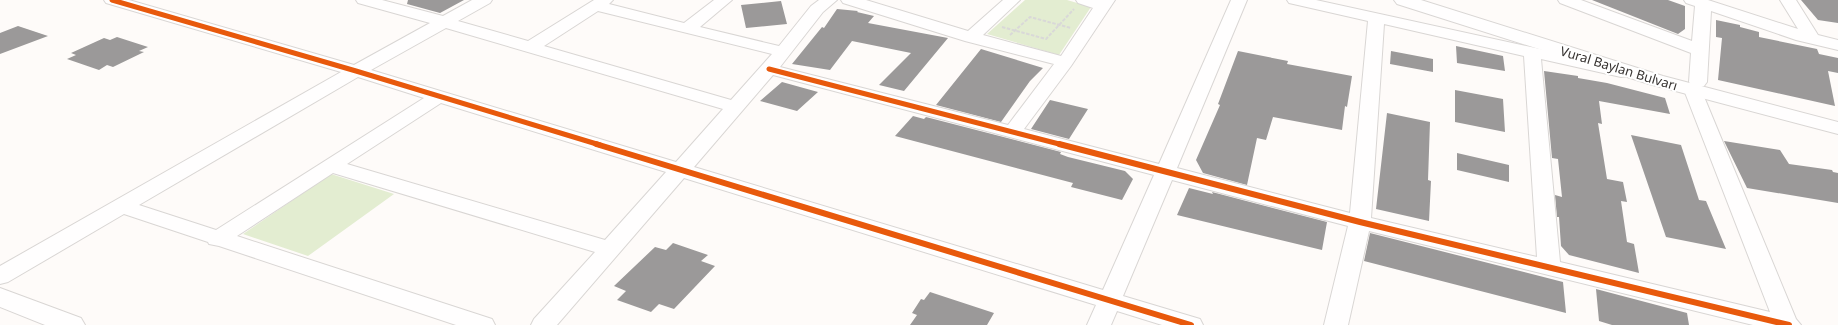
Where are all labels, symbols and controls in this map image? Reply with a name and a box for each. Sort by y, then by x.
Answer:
street label: Vural Baylan Bulvarı [1558,42,1680,94]

